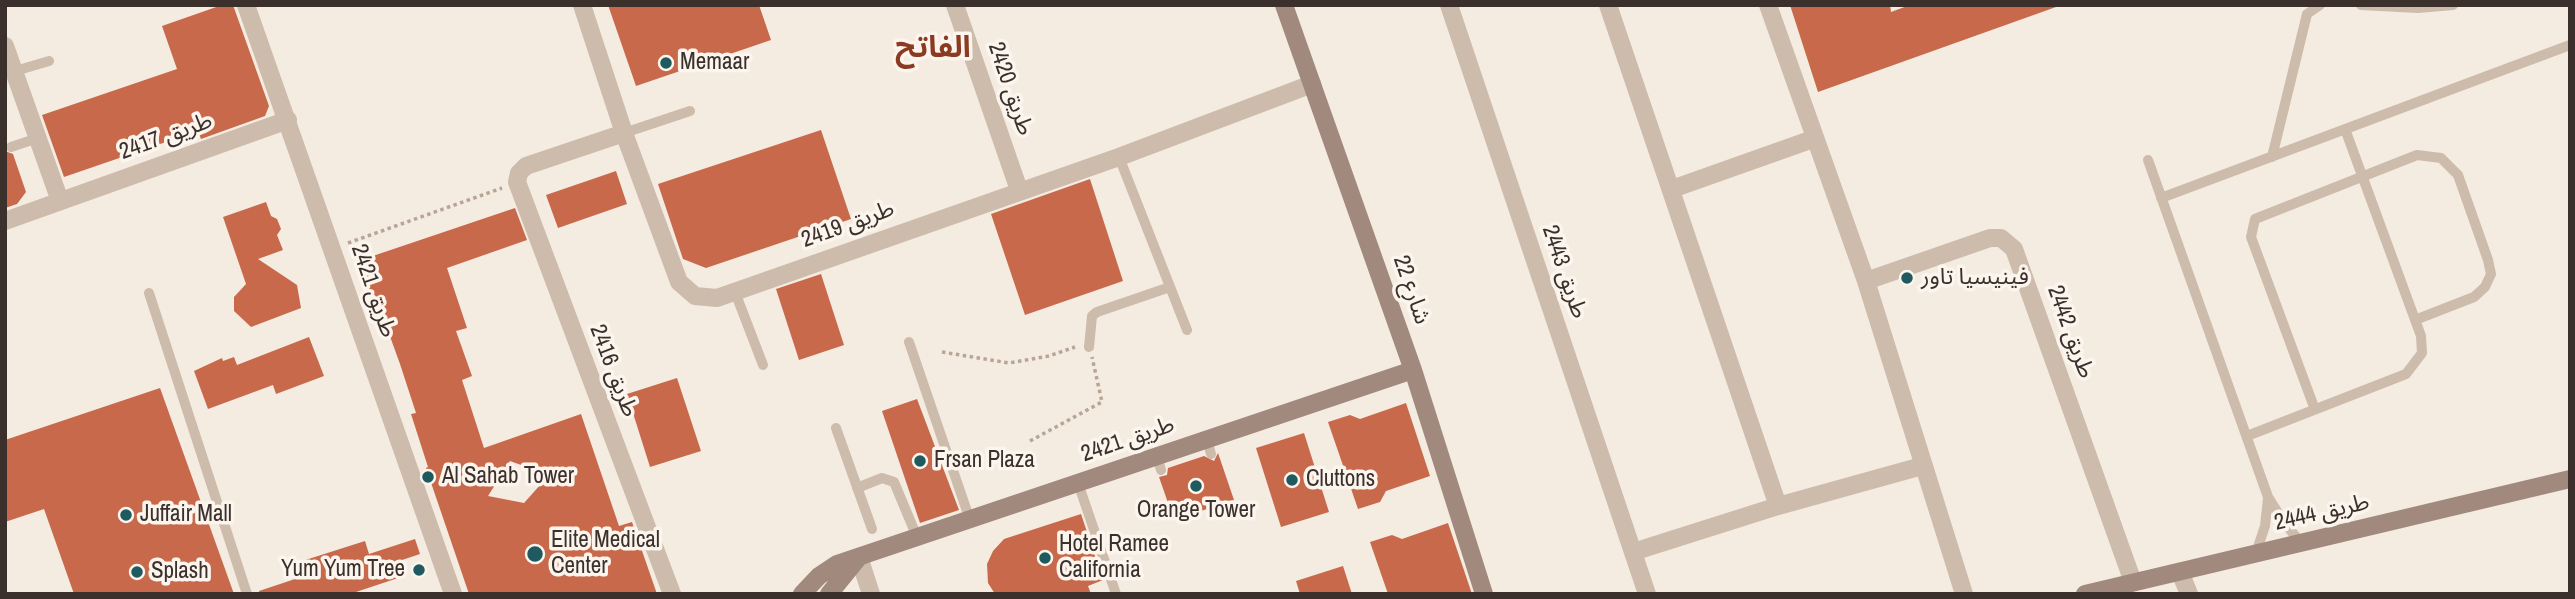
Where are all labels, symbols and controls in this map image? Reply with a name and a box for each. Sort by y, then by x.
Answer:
district label: الفاتح [895,31,971,67]
street label: طريق 2420 [981,39,1039,139]
place label: Memaar [680,49,749,77]
marker: Memaar [658,55,674,71]
street label: طريق 2417 [116,108,216,166]
street label: طريق 2419 [798,196,898,254]
street label: طريق 2443 [1535,222,1593,322]
street label: طريق 2421 [344,241,402,341]
street label: شارع 22 [1386,252,1436,328]
place label: فينيسيا تاور [1921,264,2029,292]
marker: فينيسيا تاور [1899,270,1915,286]
street label: طريق 2442 [2041,282,2099,382]
street label: طريق 2416 [583,321,643,421]
street label: طريق 2421 [1078,411,1178,469]
place label: Frsan Plaza [934,447,1035,475]
marker: Frsan Plaza [912,453,928,469]
place label: Al Sahab Tower [442,463,574,491]
place label: Cluttons [1306,466,1375,494]
marker: Al Sahab Tower [420,469,436,485]
marker: Cluttons [1284,472,1300,488]
marker: Orange Tower [1188,478,1204,494]
street label: طريق 2444 [2272,489,2372,537]
place label: Orange Tower [1137,497,1255,525]
place label: Juffair Mall [140,501,232,529]
marker: Juffair Mall [118,507,134,523]
place label: Elite Medical Center [551,527,660,581]
place label: Hotel Ramee California [1059,531,1169,585]
marker: Elite Medical Center [525,544,545,564]
marker: Hotel Ramee California [1037,550,1053,566]
place label: Yum Yum Tree [281,556,405,584]
place label: Splash [151,558,209,586]
marker: Yum Yum Tree [411,562,427,578]
marker: Splash [129,564,145,580]

